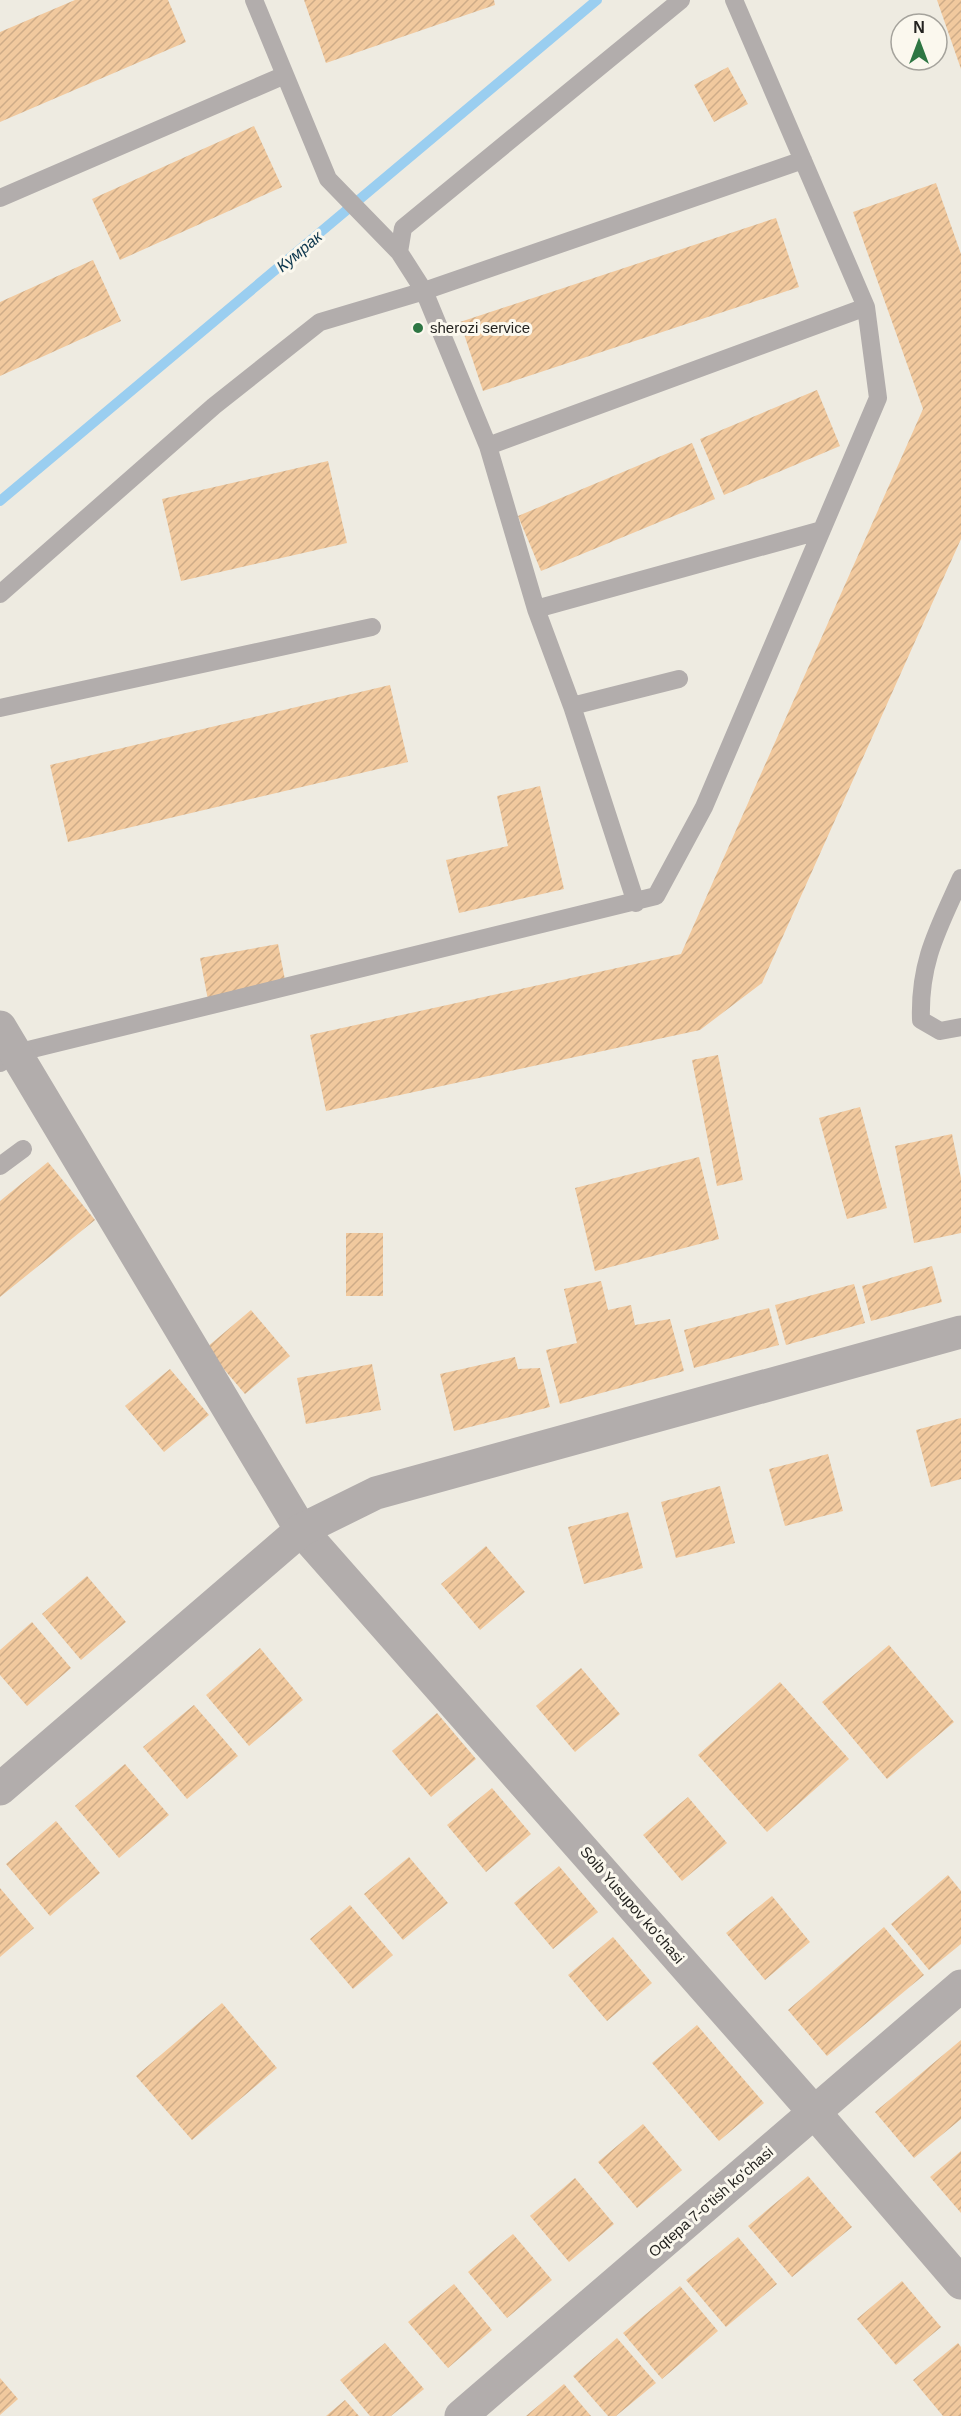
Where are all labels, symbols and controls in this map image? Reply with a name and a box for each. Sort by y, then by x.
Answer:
north arrow [889,12,949,72]
text: N [913,19,925,36]
water label: Кумрак [273,227,326,275]
place label: sherozi service [430,319,530,336]
marker: sherozi service [411,321,425,335]
street label: Soib Yusupov ko'chasi [577,1843,688,1967]
street label: Oqtepa 7-o'tish ko'chasi [645,2143,776,2260]

